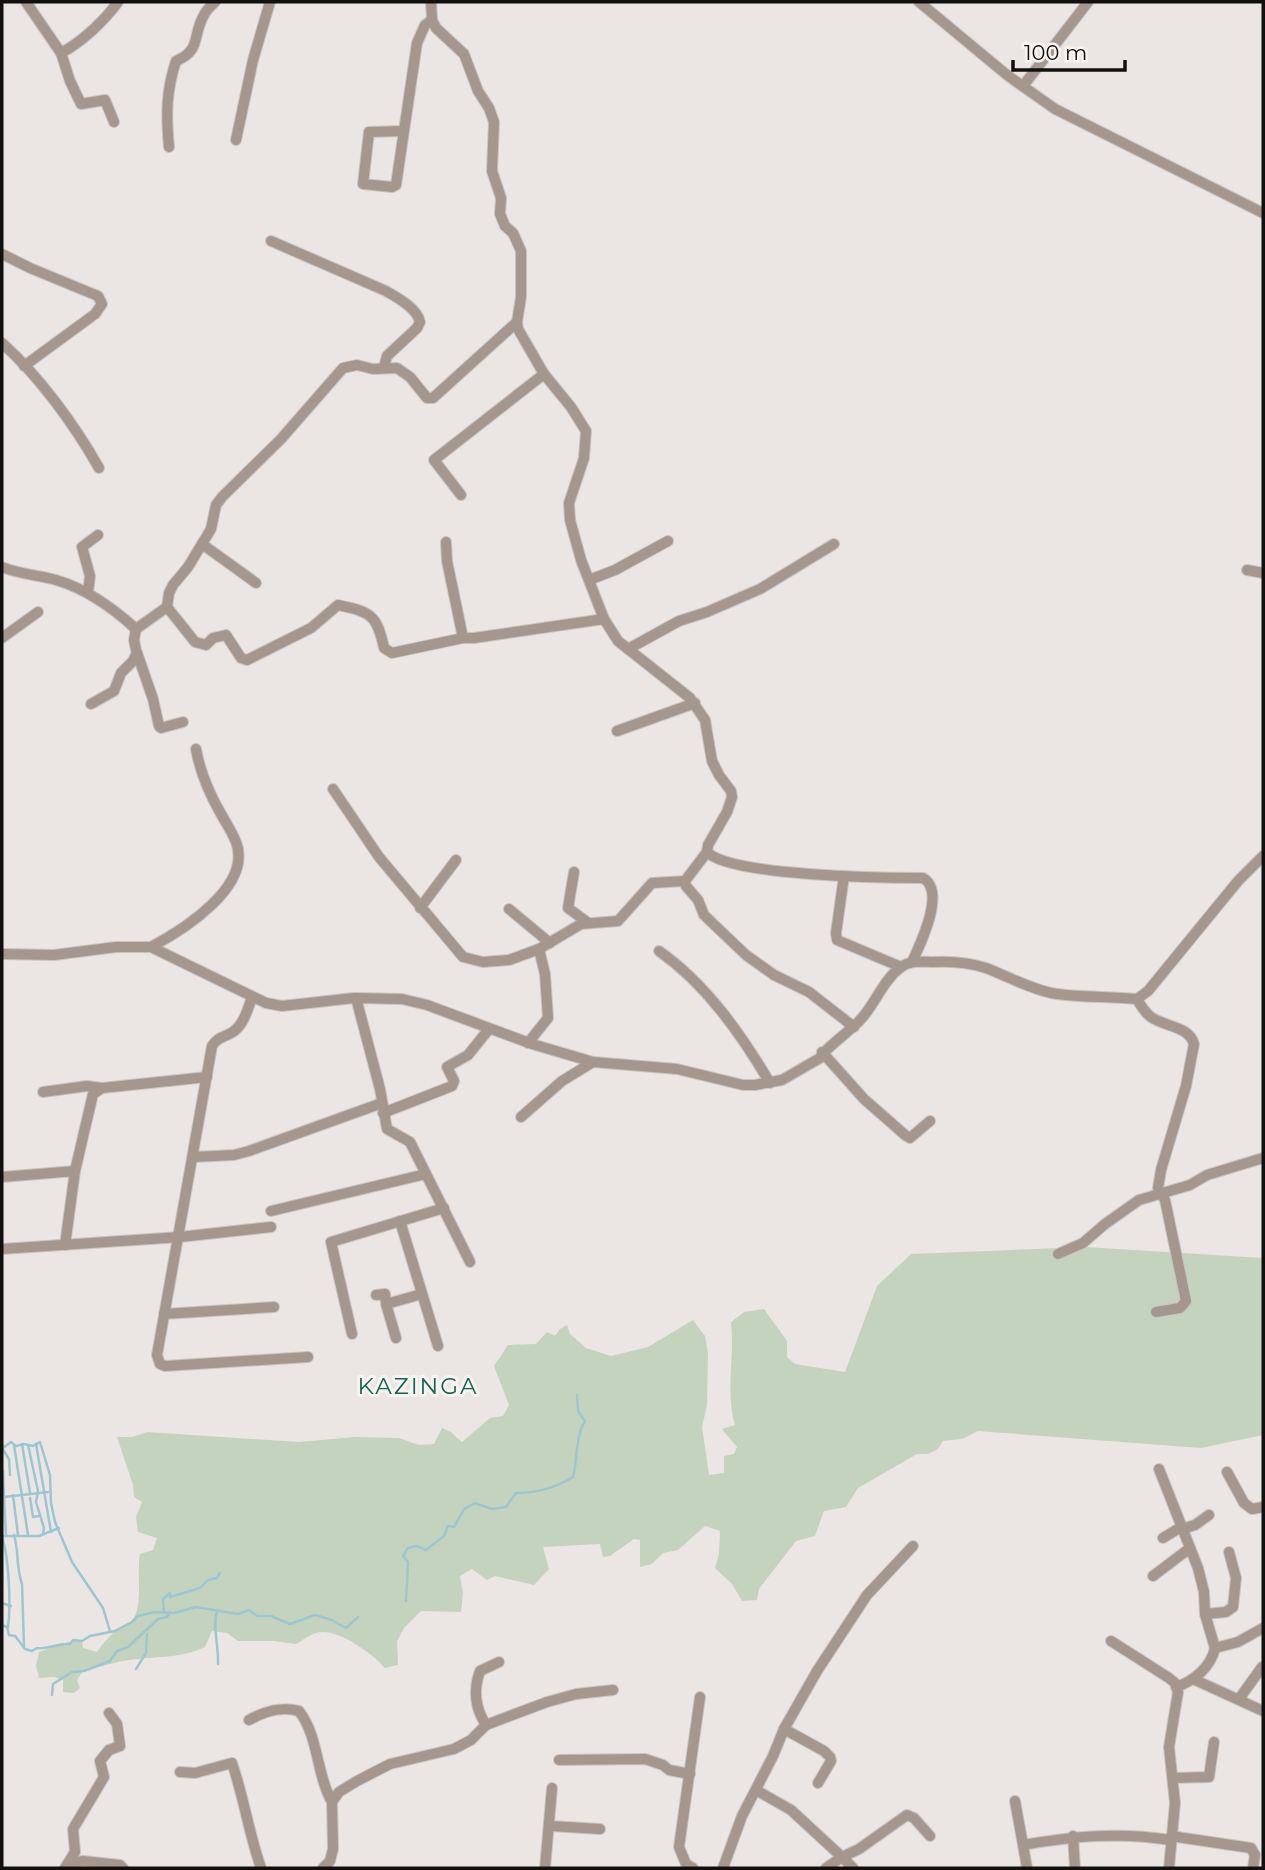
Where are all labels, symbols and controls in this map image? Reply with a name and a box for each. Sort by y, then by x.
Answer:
scale bar [1013,28,1125,72]
text: 100 m [1024,40,1087,65]
district label: KAZINGA [357,1372,479,1400]

